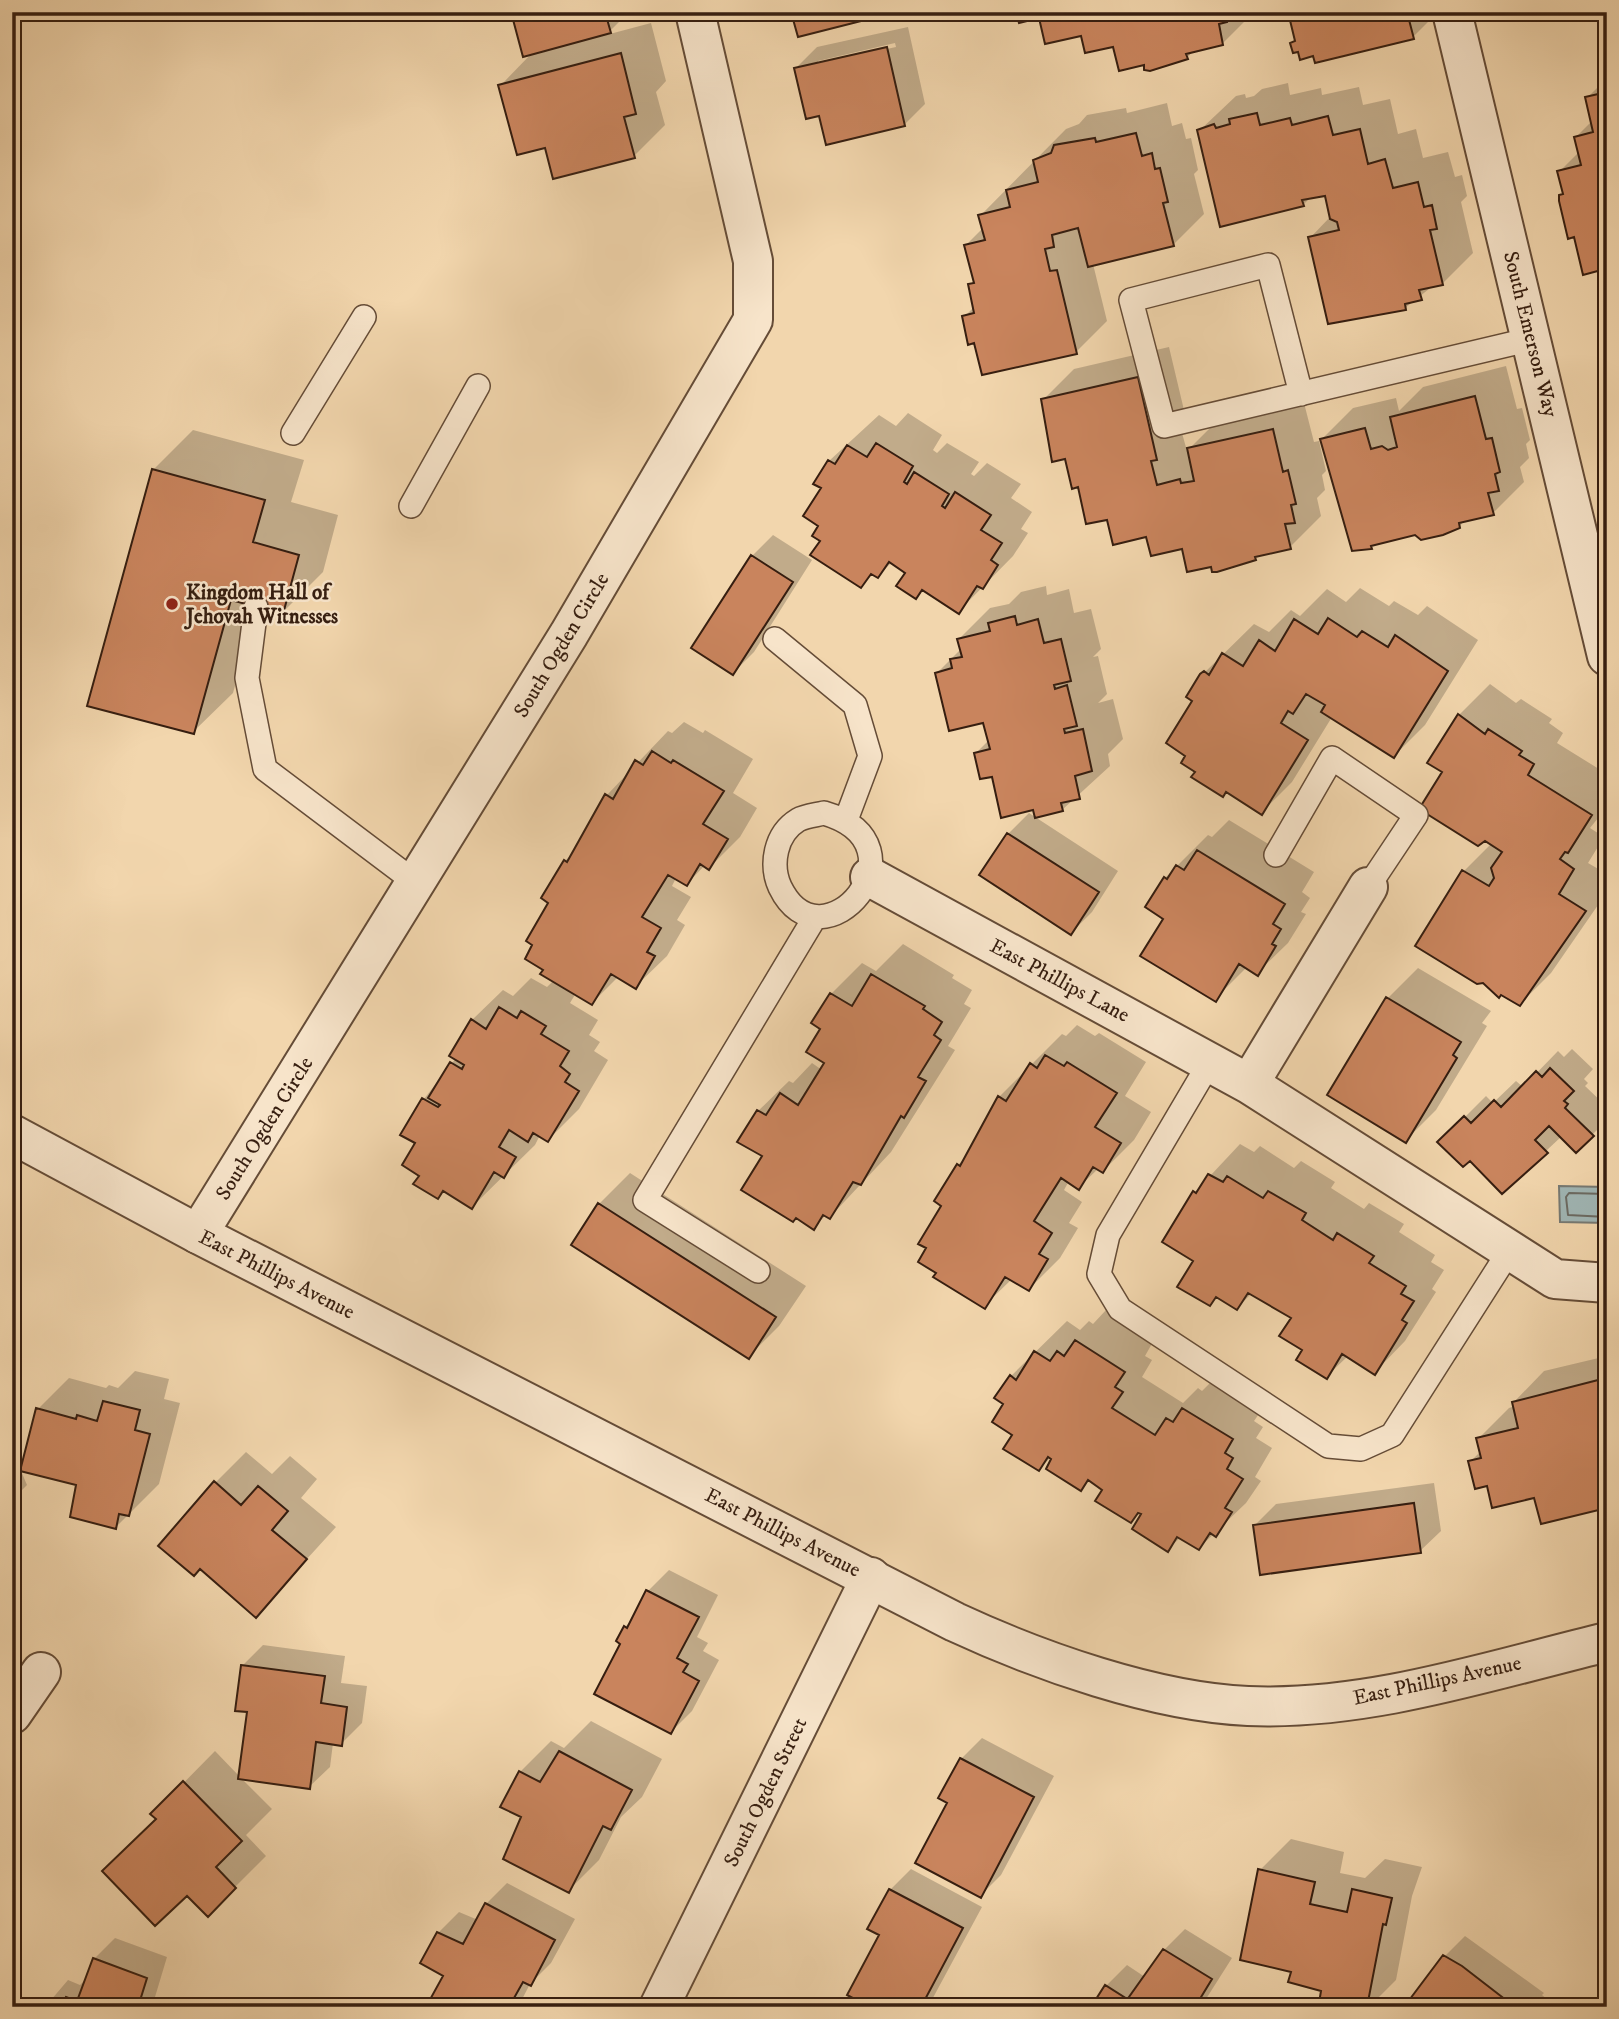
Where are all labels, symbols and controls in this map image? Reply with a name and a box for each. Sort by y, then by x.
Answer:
street label: South Emerson Way [1497,249,1563,421]
street label: South Ogden Circle [508,568,615,723]
place label: Kingdom Hall of Jehovah Witnesses [184,580,338,630]
marker: Kingdom Hall of Jehovah Witnesses [164,596,180,612]
street label: East Phillips Lane [985,933,1134,1029]
street label: South Ogden Circle [210,1052,320,1205]
street label: East Phillips Avenue [194,1224,359,1325]
street label: East Phillips Avenue [700,1482,865,1583]
street label: East Phillips Avenue [1351,1650,1524,1711]
street label: South Ogden Street [718,1713,813,1871]

